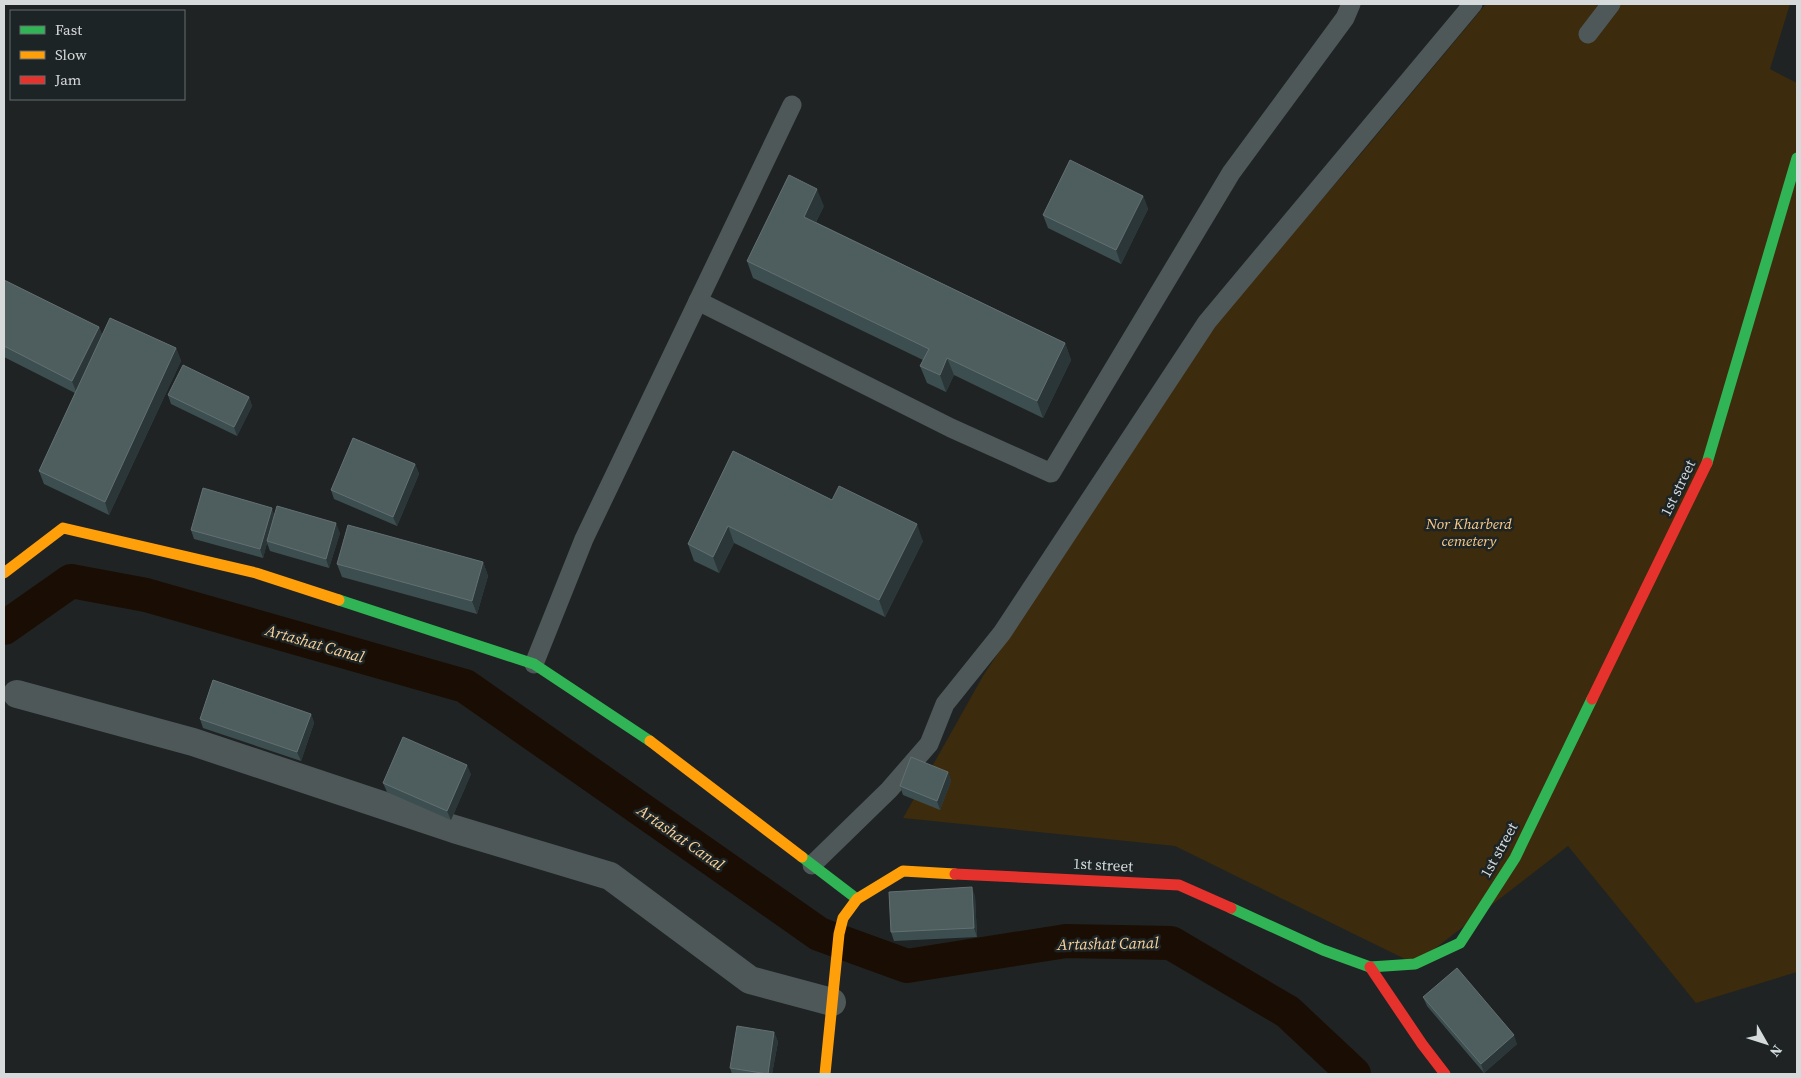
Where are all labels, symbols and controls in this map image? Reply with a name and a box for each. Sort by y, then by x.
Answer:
legend [10,10,185,100]
text: Fast [55,19,82,40]
text: Slow [55,44,87,65]
text: Jam [54,69,82,90]
street label: 1st street [1655,456,1700,519]
park label: Nor Kharberd cemetery [1425,513,1512,551]
water label: Artashat Canal [262,618,367,668]
water label: Artashat Canal [632,798,729,875]
street label: 1st street [1475,818,1522,881]
street label: 1st street [1072,852,1134,877]
water label: Artashat Canal [1056,931,1160,955]
north arrow [1741,1018,1791,1068]
text: N [1765,1041,1787,1061]

